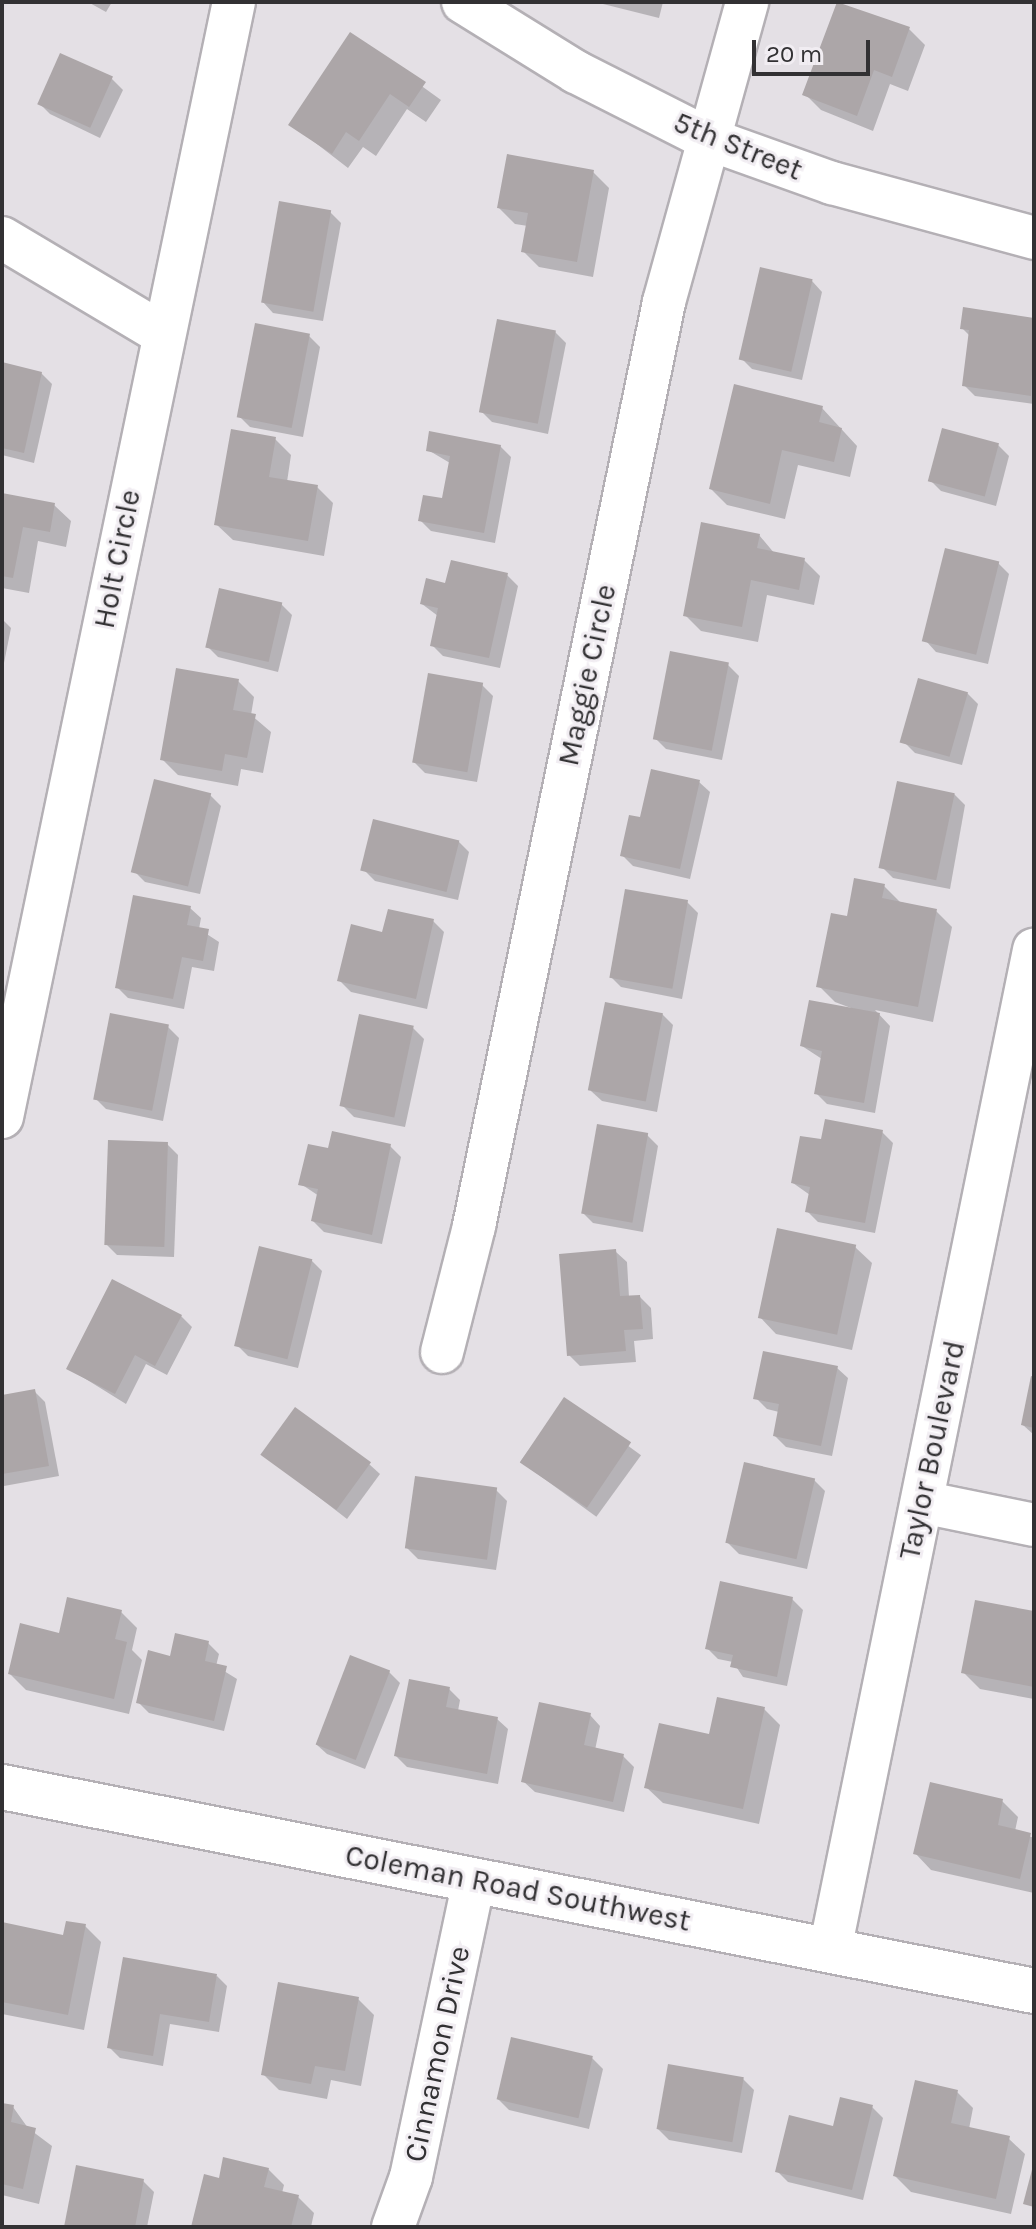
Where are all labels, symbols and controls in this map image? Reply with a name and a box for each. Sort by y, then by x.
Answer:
scale bar [756,24,874,74]
text: 20 m [766,40,822,68]
street label: 5th Street [668,104,808,188]
street label: Holt Circle [86,487,148,631]
street label: Maggie Circle [550,581,624,769]
street label: Taylor Boulevard [891,1337,973,1563]
street label: Coleman Road Southwest [342,1837,694,1939]
street label: Cinnamon Drive [397,1943,477,2165]

